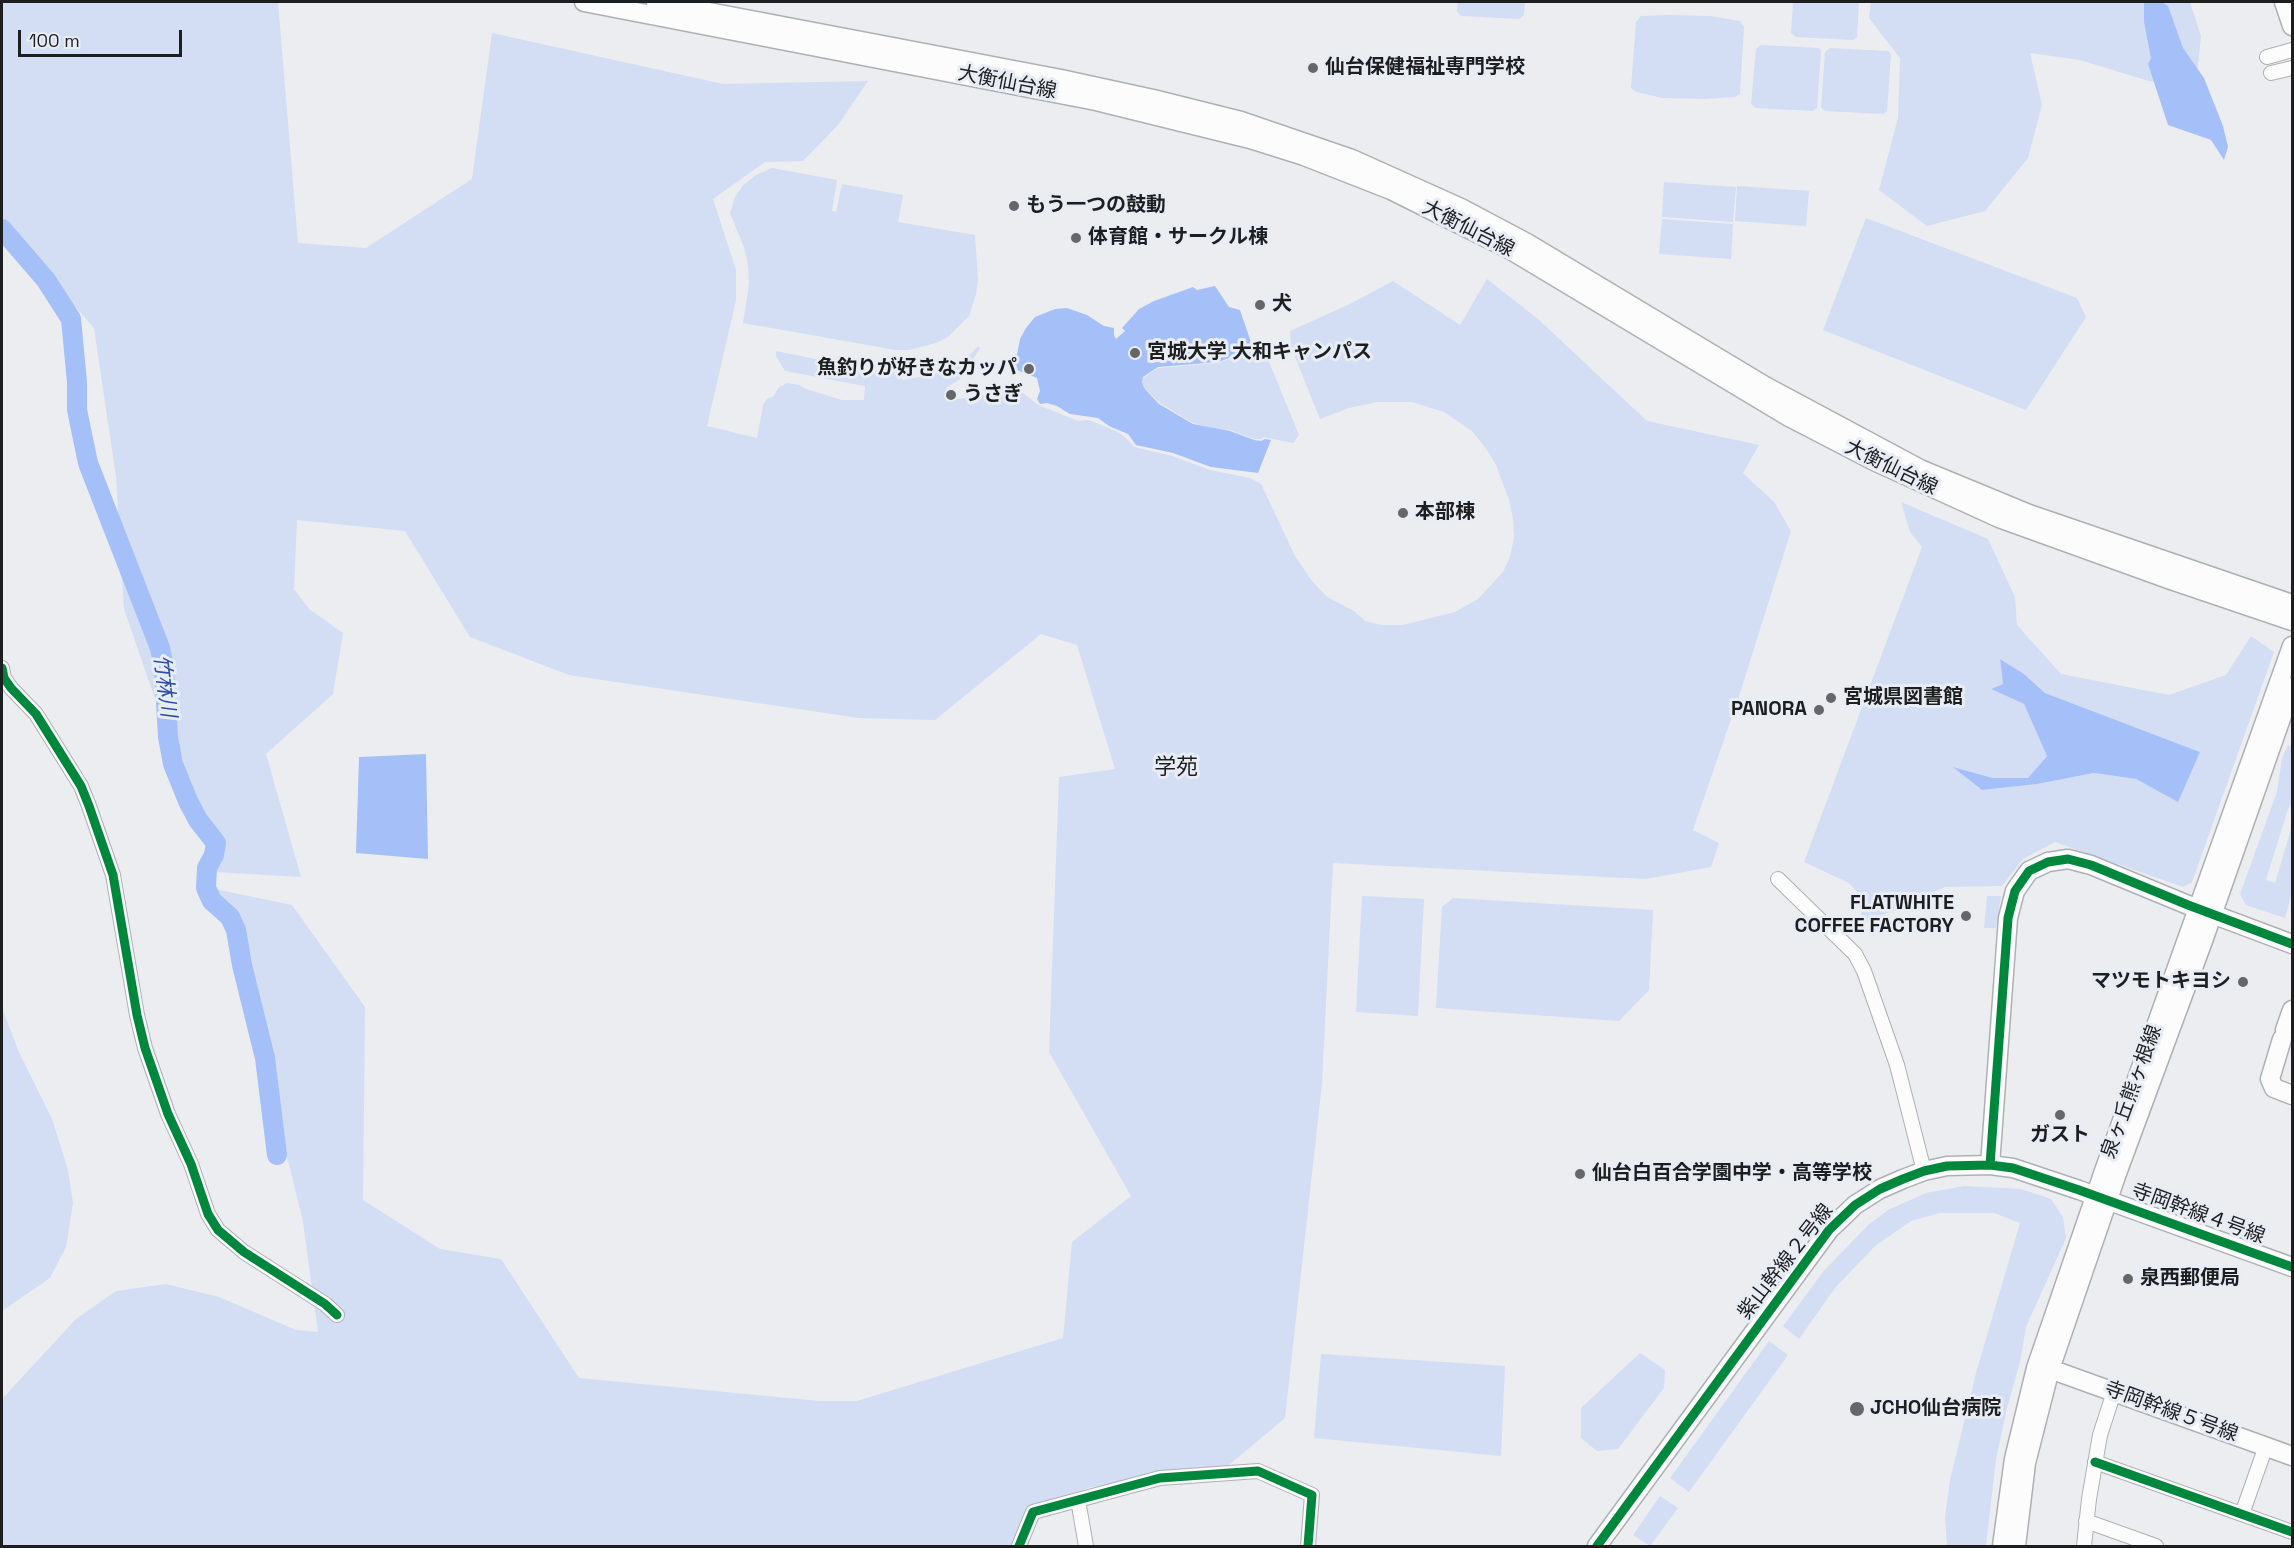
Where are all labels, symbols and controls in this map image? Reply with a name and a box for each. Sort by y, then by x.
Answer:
scale bar [21,18,184,56]
text: 100 m [29,29,80,52]
place label: 仙台保健福祉専門学校 [1325,56,1525,80]
marker: 仙台保健福祉専門学校 [1306,61,1320,75]
street label: 大衡仙台線 [956,62,1058,104]
place label: もう一つの鼓動 [1026,194,1166,218]
street label: 大衡仙台線 [1418,196,1518,262]
marker: もう一つの鼓動 [1007,199,1021,213]
place label: 体育館・サークル棟 [1088,226,1268,250]
marker: 体育館・サークル棟 [1069,231,1083,245]
place label: 犬 [1272,293,1292,317]
marker: 犬 [1253,298,1267,312]
place label: 宮城大学 大和キャンパス [1147,341,1372,365]
marker: 宮城大学 大和キャンパス [1128,346,1142,360]
place label: 魚釣りが好きなカッパ [817,357,1017,381]
marker: 魚釣りが好きなカッパ [1022,362,1036,376]
place label: うさぎ [963,383,1023,407]
marker: うさぎ [944,388,958,402]
street label: 大衡仙台線 [1841,435,1941,501]
place label: 本部棟 [1415,501,1475,525]
marker: 本部棟 [1396,506,1410,520]
water label: 竹林川 [148,653,180,719]
place label: 宮城県図書館 [1843,686,1963,710]
marker: 宮城県図書館 [1824,691,1838,705]
place label: PANORA [1731,698,1807,722]
marker: PANORA [1812,703,1826,717]
district label: 学苑 [1154,755,1198,781]
place label: FLATWHITE COFFEE FACTORY [1795,892,1954,939]
marker: FLATWHITE COFFEE FACTORY [1959,909,1973,923]
place label: マツモトキヨシ [2091,970,2231,994]
marker: マツモトキヨシ [2236,975,2250,989]
street label: 泉ヶ丘熊ヶ根線 [2097,1022,2167,1162]
marker: ガスト [2053,1108,2067,1122]
place label: ガスト [2030,1124,2090,1148]
place label: 仙台白百合学園中学・高等学校 [1592,1162,1872,1186]
marker: 仙台白百合学園中学・高等学校 [1573,1167,1587,1181]
street label: 寺岡幹線４号線 [2128,1179,2268,1249]
street label: 紫山幹線２号線 [1733,1199,1839,1325]
place label: 泉西郵便局 [2140,1267,2240,1291]
marker: 泉西郵便局 [2121,1272,2135,1286]
street label: 寺岡幹線５号線 [2101,1377,2241,1447]
place label: JCHO仙台病院 [1870,1397,2001,1421]
marker: JCHO仙台病院 [1848,1400,1866,1418]

